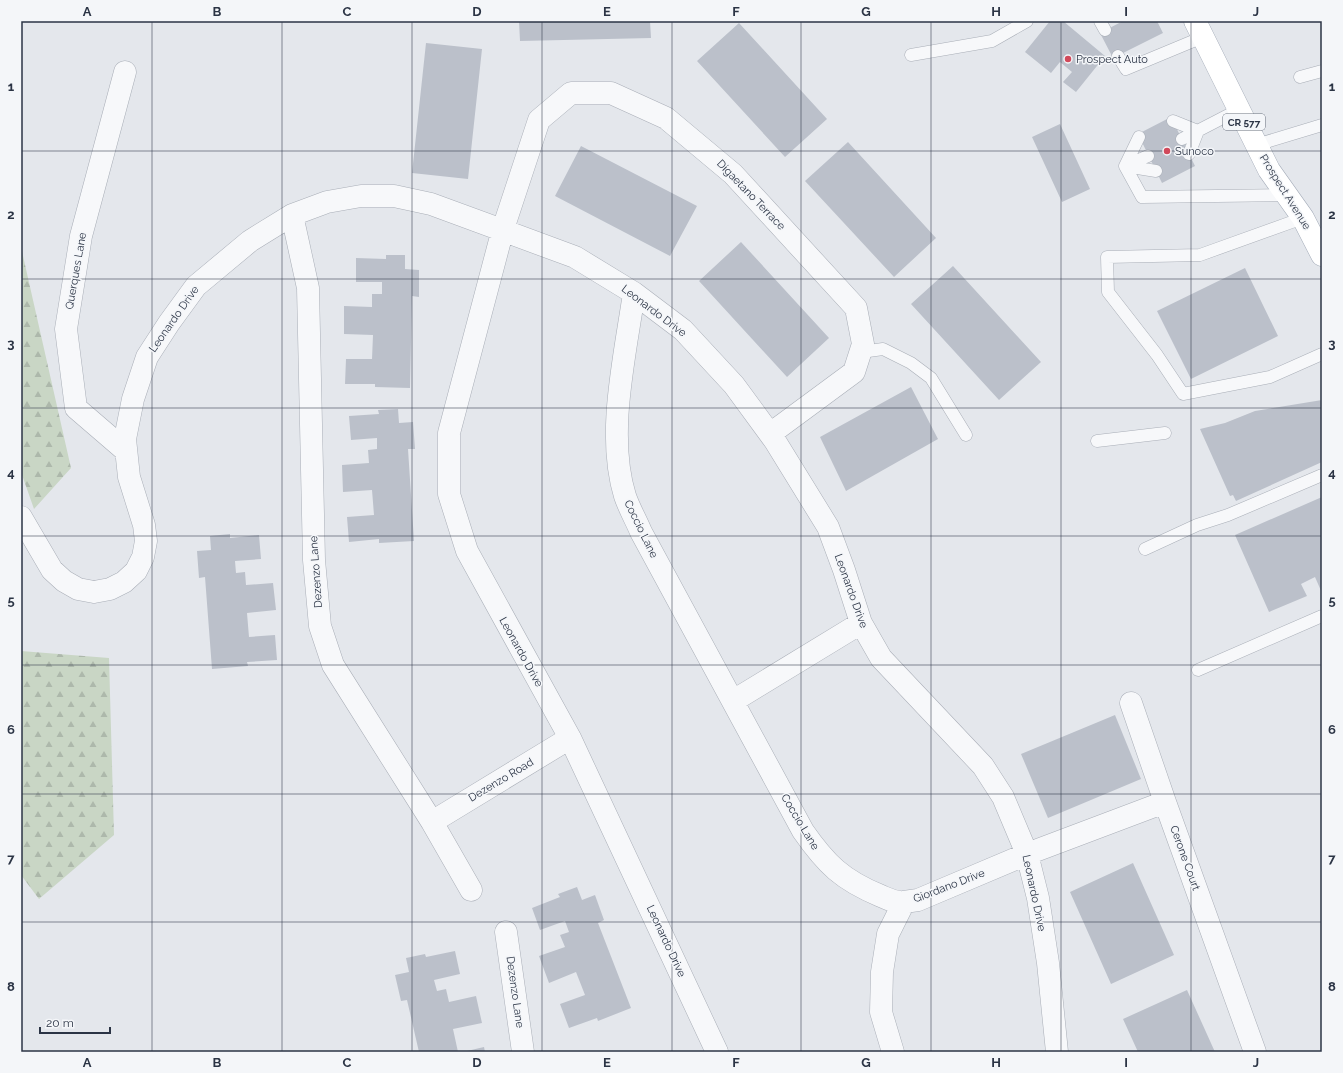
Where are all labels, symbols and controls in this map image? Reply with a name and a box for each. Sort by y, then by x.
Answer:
text: A [83,4,92,19]
text: B [213,4,222,19]
text: C [343,4,352,19]
text: D [472,4,482,19]
text: E [603,4,611,19]
text: F [732,4,740,19]
text: G [861,4,871,19]
text: H [991,4,1001,19]
text: I [1124,4,1128,19]
text: J [1253,4,1259,19]
place label: Prospect Auto [1076,53,1148,66]
marker: Prospect Auto [1063,54,1073,64]
text: 1 [8,79,15,94]
text: 1 [1329,79,1336,94]
road number: CR 577 [1223,114,1265,130]
place label: Sunoco [1175,145,1214,158]
marker: Sunoco [1162,146,1172,156]
street label: Prospect Avenue [1257,152,1314,233]
street label: Digaetano Terrace [714,157,788,233]
text: 2 [7,207,15,222]
text: 2 [1328,207,1336,222]
street label: Querques Lane [63,231,89,311]
street label: Leonardo Drive [619,282,689,340]
street label: Leonardo Drive [146,283,202,355]
text: 3 [7,336,15,351]
text: 3 [1328,336,1336,351]
text: 4 [7,465,15,480]
text: 4 [1328,465,1336,480]
street label: Coccio Lane [621,498,661,561]
street label: Dezenzo Lane [307,535,325,609]
street label: Leonardo Drive [832,552,871,630]
text: 5 [7,593,15,608]
text: 5 [1328,593,1336,608]
street label: Leonardo Drive [496,615,546,690]
text: 6 [7,722,15,737]
text: 6 [1328,722,1336,737]
street label: Dezenzo Road [466,755,536,804]
street label: Coccio Lane [778,792,822,853]
street label: Cerone Court [1167,824,1203,893]
text: 7 [7,851,15,866]
text: 7 [1328,851,1336,866]
street label: Leonardo Drive [1020,854,1049,933]
street label: Giordano Drive [911,866,987,906]
street label: Leonardo Drive [644,903,689,980]
street label: Dezenzo Lane [504,955,527,1029]
text: 8 [7,979,15,994]
text: 8 [1328,979,1336,994]
scale bar [40,1009,110,1035]
text: 20 m [46,1016,74,1030]
text: A [83,1055,92,1070]
text: B [213,1055,222,1070]
text: C [343,1055,352,1070]
text: D [472,1055,482,1070]
text: E [603,1055,611,1070]
text: F [732,1055,740,1070]
text: G [861,1055,871,1070]
text: H [991,1055,1001,1070]
text: I [1124,1055,1128,1070]
text: J [1253,1055,1259,1070]

